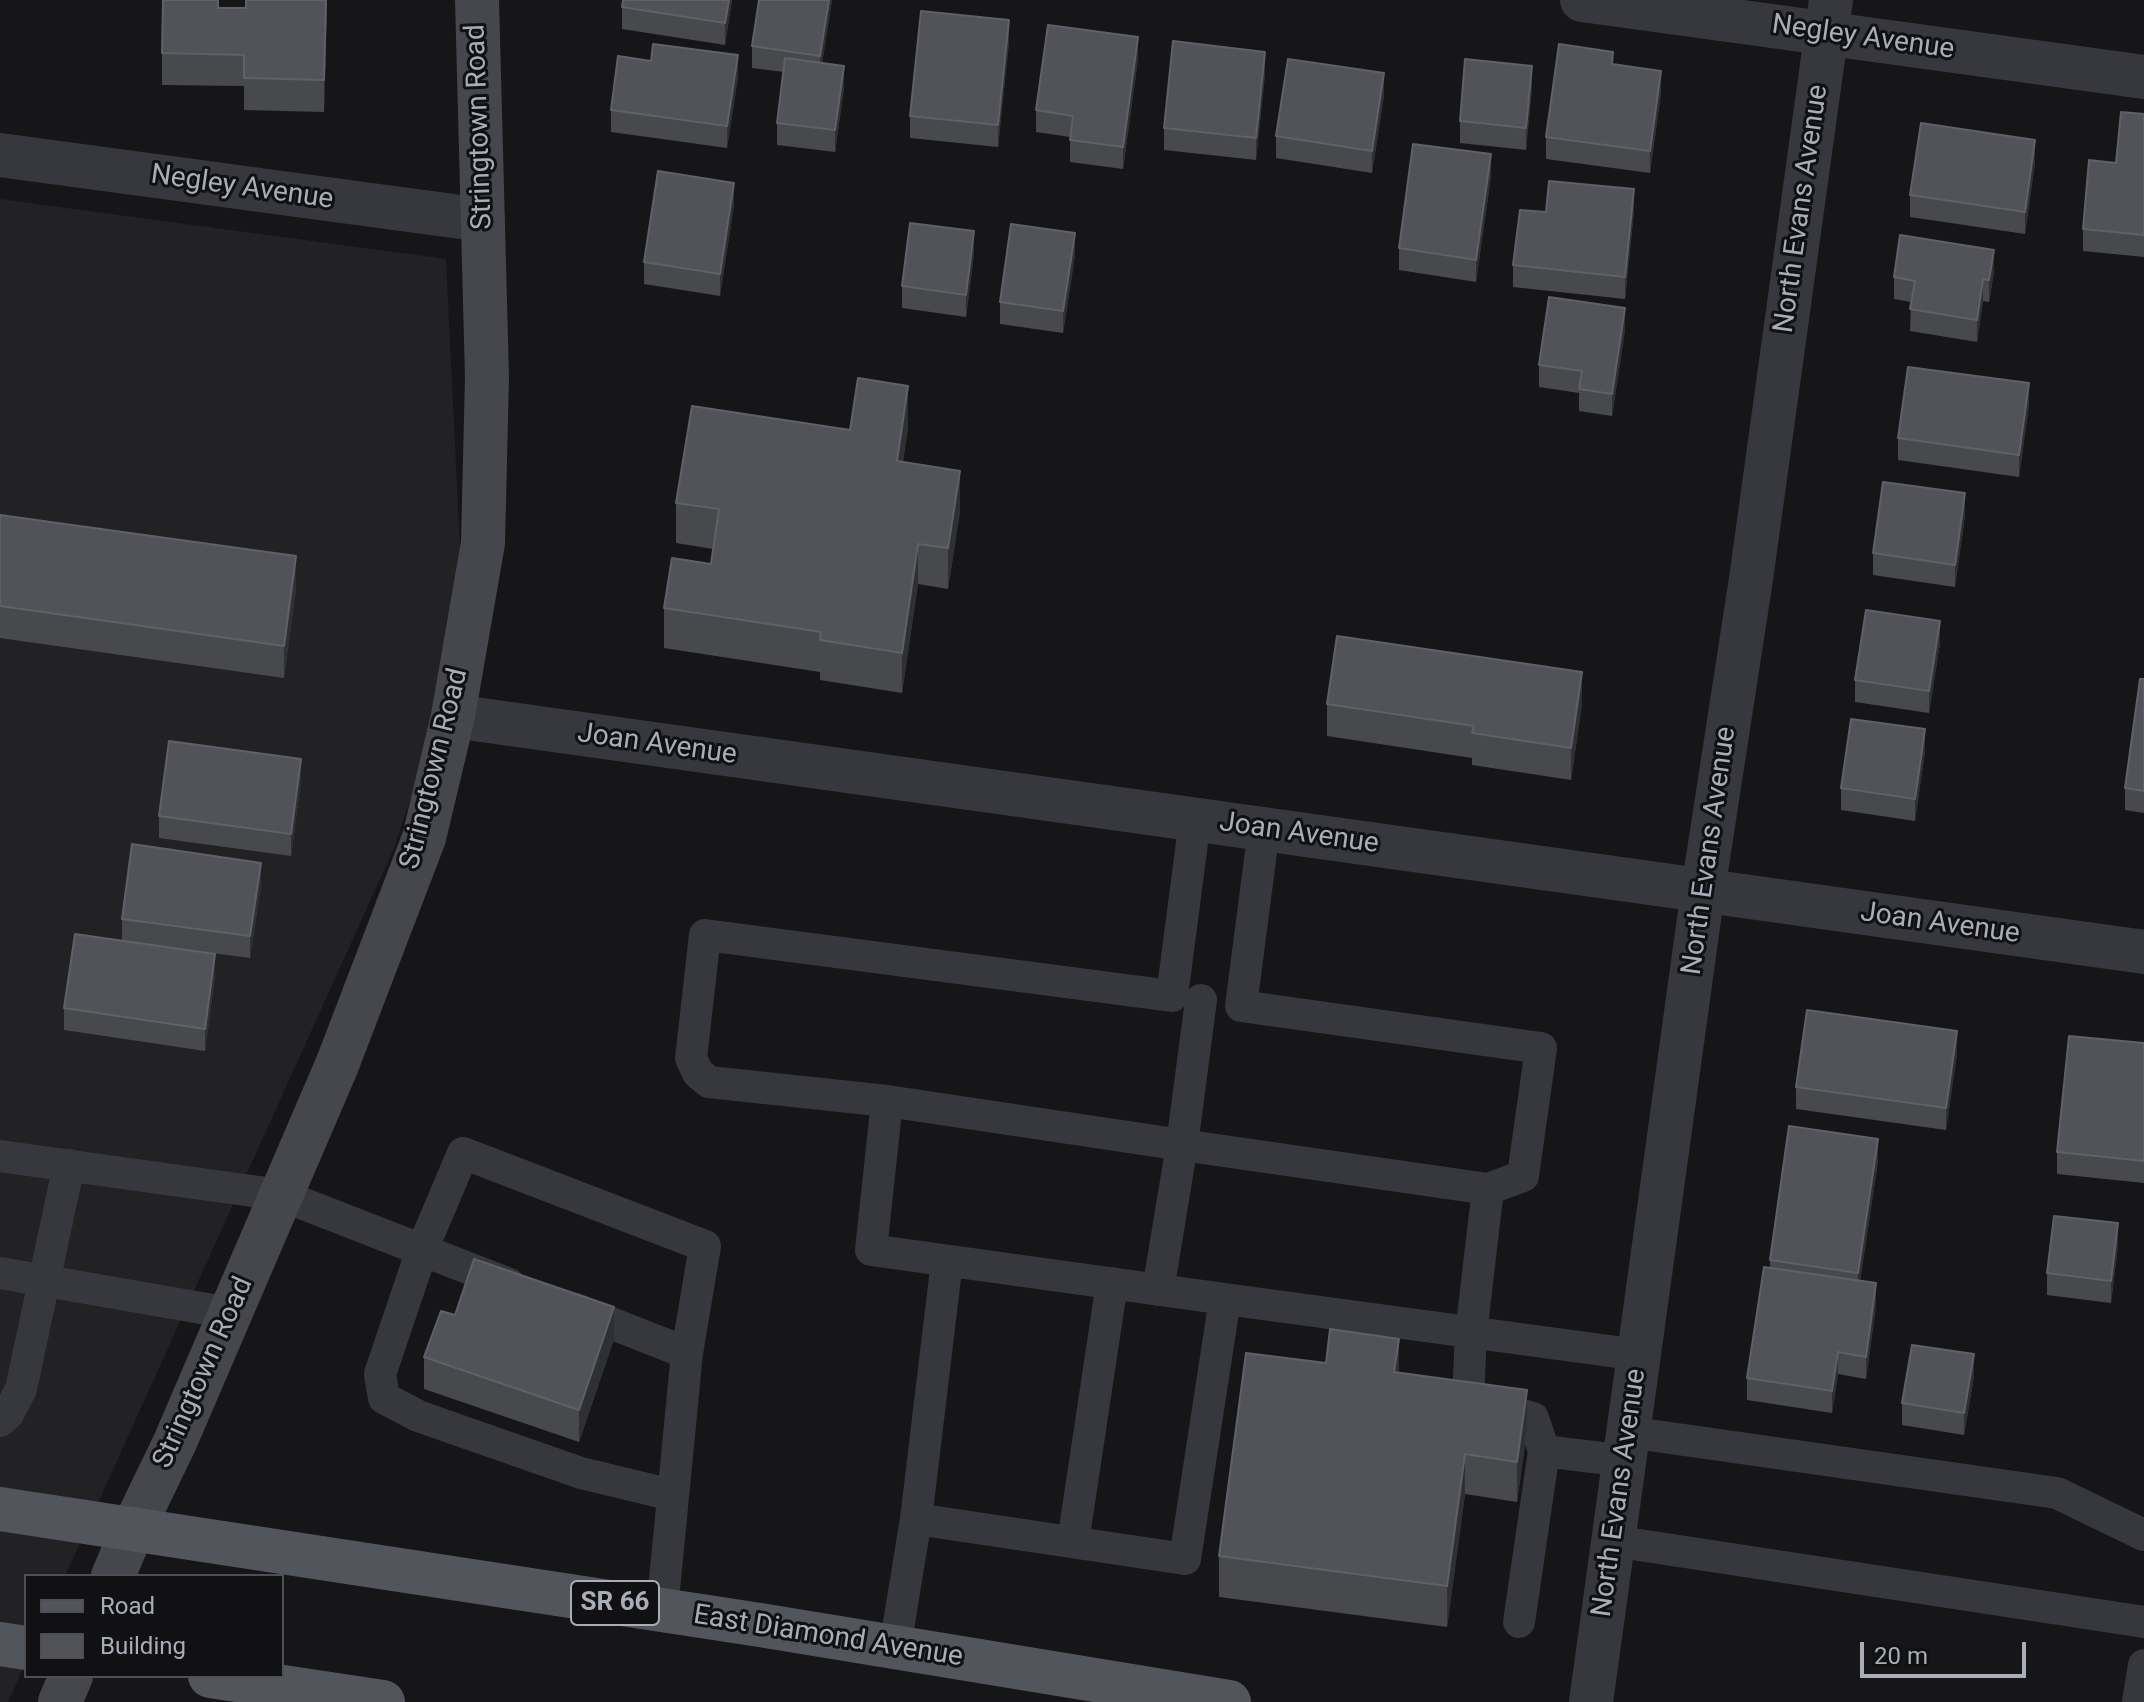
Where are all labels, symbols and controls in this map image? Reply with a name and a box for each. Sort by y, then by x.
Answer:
street label: Negley Avenue [1770,9,1956,67]
street label: Stringtown Road [460,24,500,230]
street label: North Evans Avenue [1768,83,1836,335]
street label: Negley Avenue [149,159,335,217]
street label: Stringtown Road [394,665,476,873]
street label: Joan Avenue [575,717,739,773]
street label: North Evans Avenue [1676,725,1744,977]
street label: Joan Avenue [1217,806,1381,862]
street label: Joan Avenue [1858,896,2022,952]
street label: Stringtown Road [147,1272,261,1474]
street label: North Evans Avenue [1586,1367,1654,1619]
legend [24,1574,284,1678]
road number: SR 66 [571,1581,659,1625]
text: Road [100,1592,155,1620]
street label: East Diamond Avenue [691,1599,965,1675]
scale bar [1864,1626,2030,1676]
text: Building [100,1632,186,1660]
text: 20 m [1874,1642,1928,1670]

